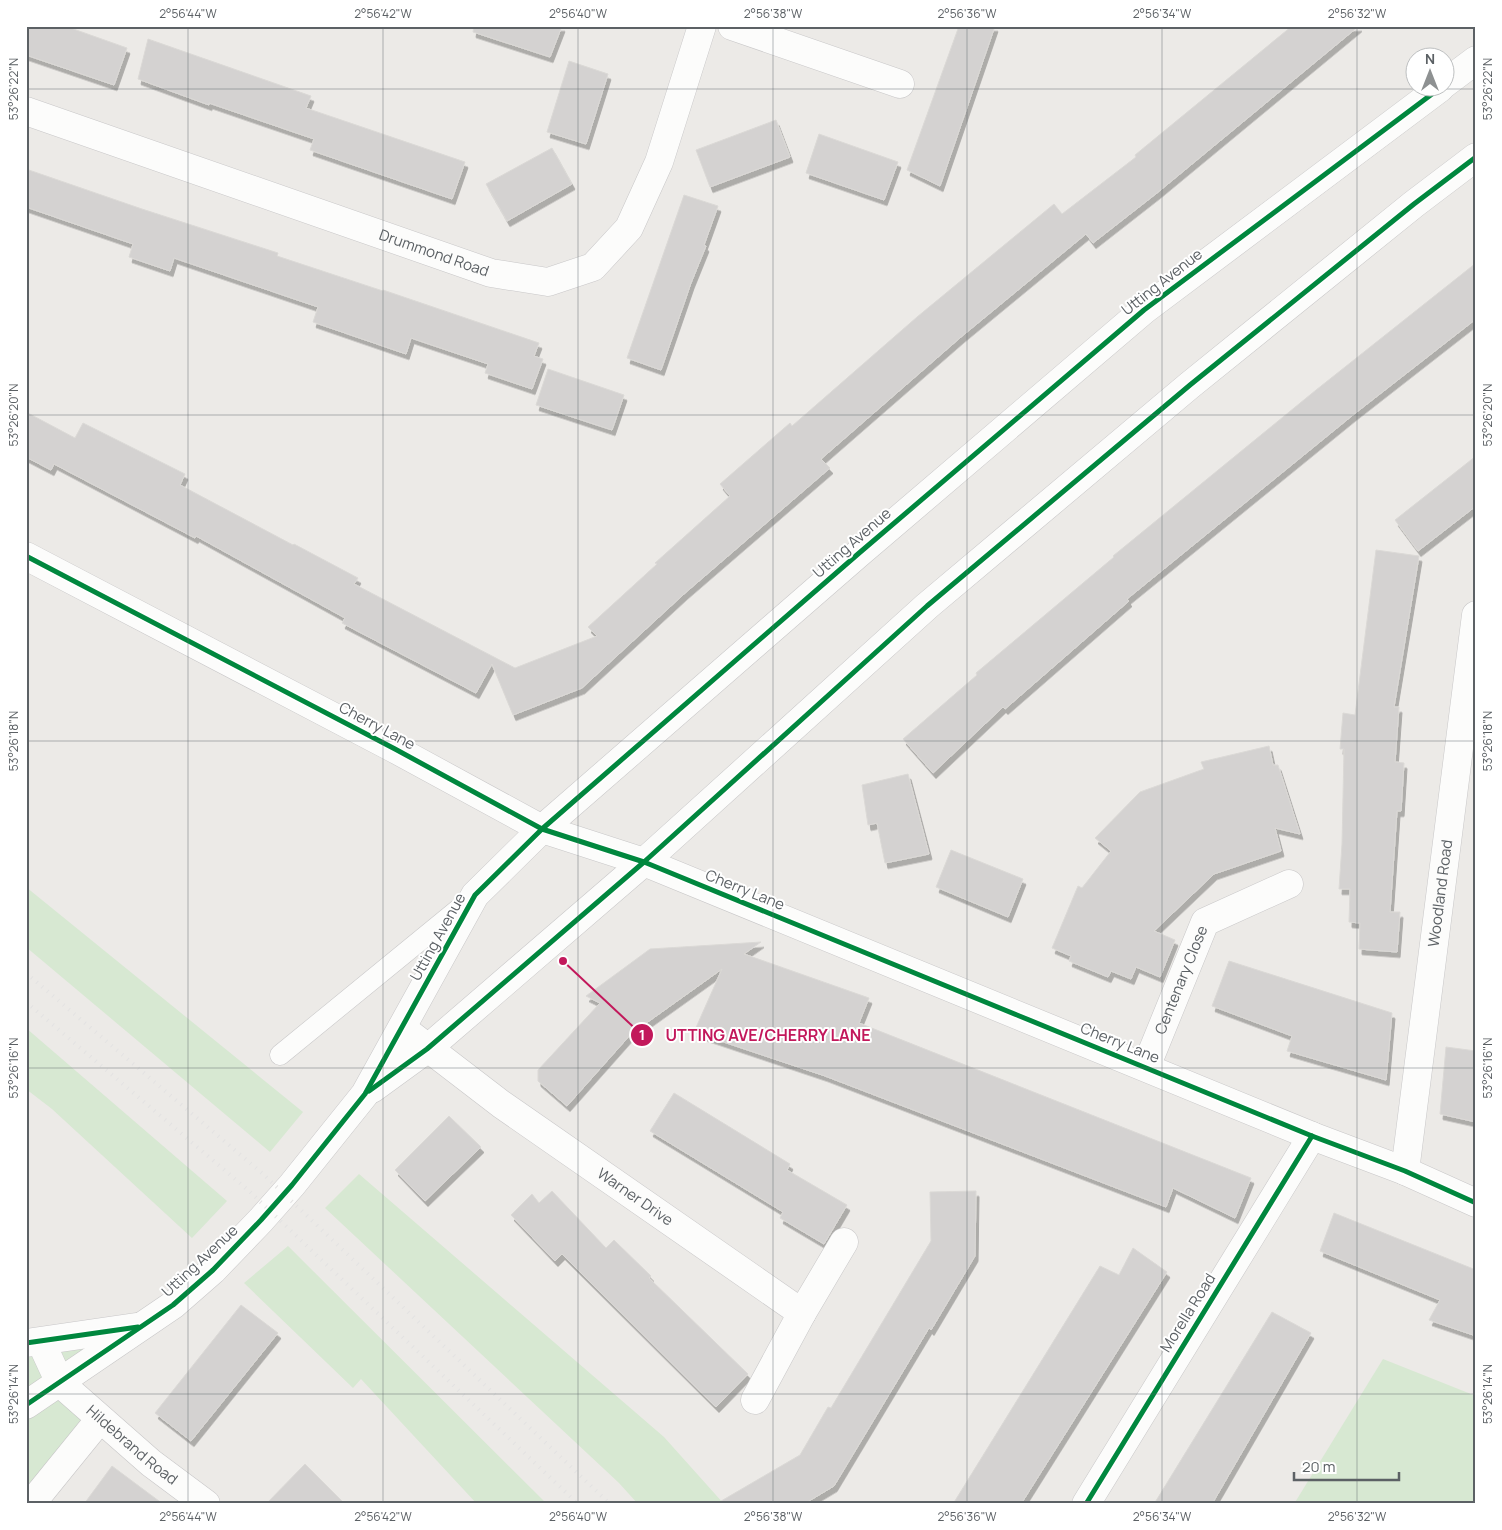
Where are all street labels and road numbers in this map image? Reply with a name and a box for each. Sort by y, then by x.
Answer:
street label: Drummond Road [376,224,492,281]
street label: Utting Avenue [1117,243,1207,320]
street label: Utting Avenue [808,503,895,582]
street label: Cherry Lane [335,697,419,755]
street label: Woodland Road [1423,838,1457,948]
street label: Cherry Lane [702,864,788,915]
street label: Utting Avenue [405,889,470,984]
street label: Centenary Close [1149,922,1213,1037]
street label: Cherry Lane [1077,1017,1163,1068]
street label: Warner Drive [593,1163,678,1231]
street label: Utting Avenue [157,1220,243,1301]
street label: Morella Road [1155,1269,1220,1356]
street label: Hildebrand Road [82,1400,182,1489]

